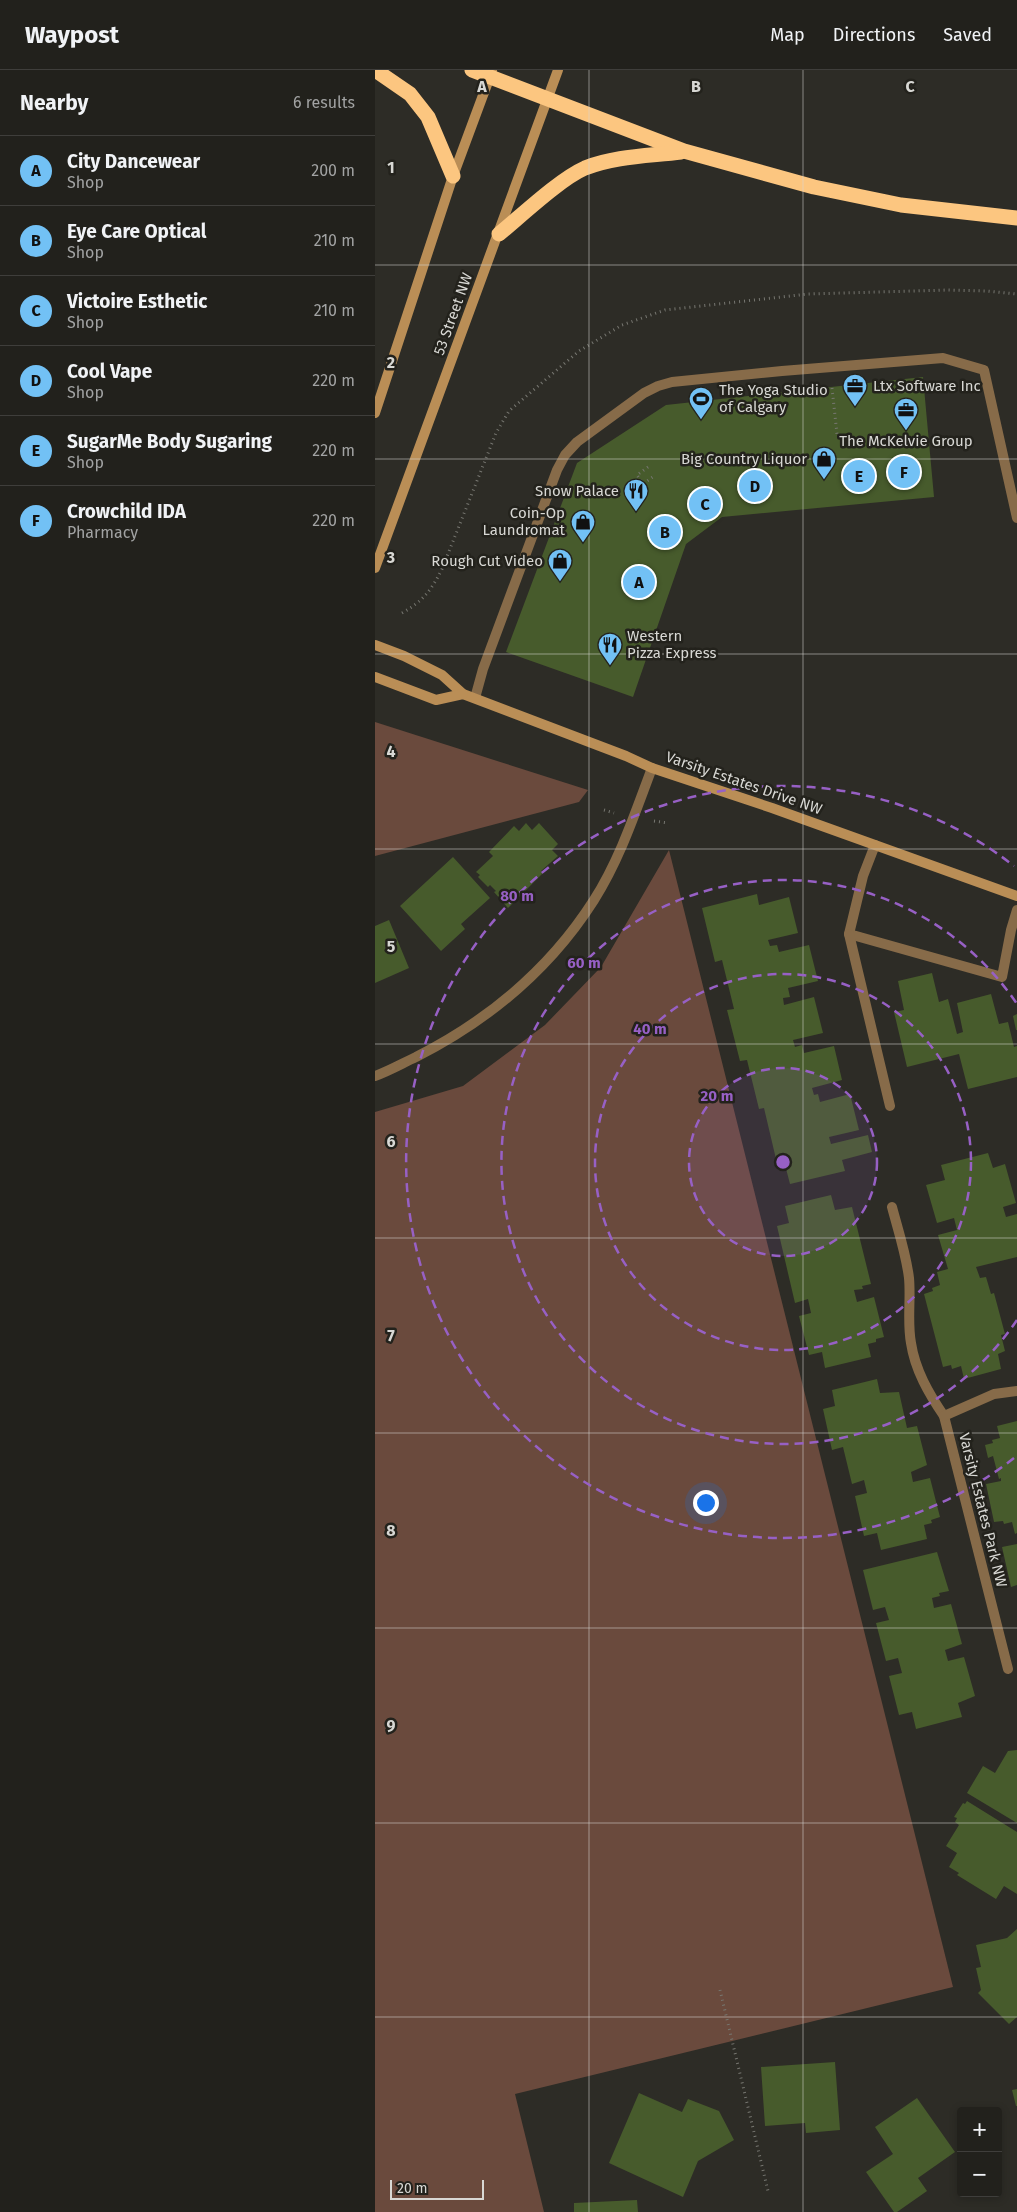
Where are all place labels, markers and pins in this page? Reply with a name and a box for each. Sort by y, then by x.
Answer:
office icon: Ltx Software Inc [842,373,868,407]
place label: Ltx Software Inc [873,377,981,395]
place label: The Yoga Studio of Calgary [719,381,828,416]
sports icon: The Yoga Studio of Calgary [688,386,714,420]
office icon: The McKelvie Group [893,397,919,431]
place label: The McKelvie Group [839,432,973,450]
shop icon: Big Country Liquor [811,446,837,480]
place label: Big Country Liquor [681,450,807,468]
pin: F [888,453,920,491]
pin: E [843,457,875,495]
pin: D [739,467,771,505]
restaurant icon: Snow Palace [623,478,649,512]
place label: Snow Palace [535,482,619,500]
pin: C [689,485,721,523]
place label: Coin-Op Laundromat [482,504,566,539]
shop icon: Coin-Op Laundromat [570,509,596,543]
pin: B [649,513,681,551]
shop icon: Rough Cut Video [547,548,573,582]
place label: Rough Cut Video [431,552,543,570]
pin: A [623,563,655,601]
place label: Western Pizza Express [627,627,717,662]
restaurant icon: Western Pizza Express [597,632,623,666]
centre of rings [774,1153,792,1171]

